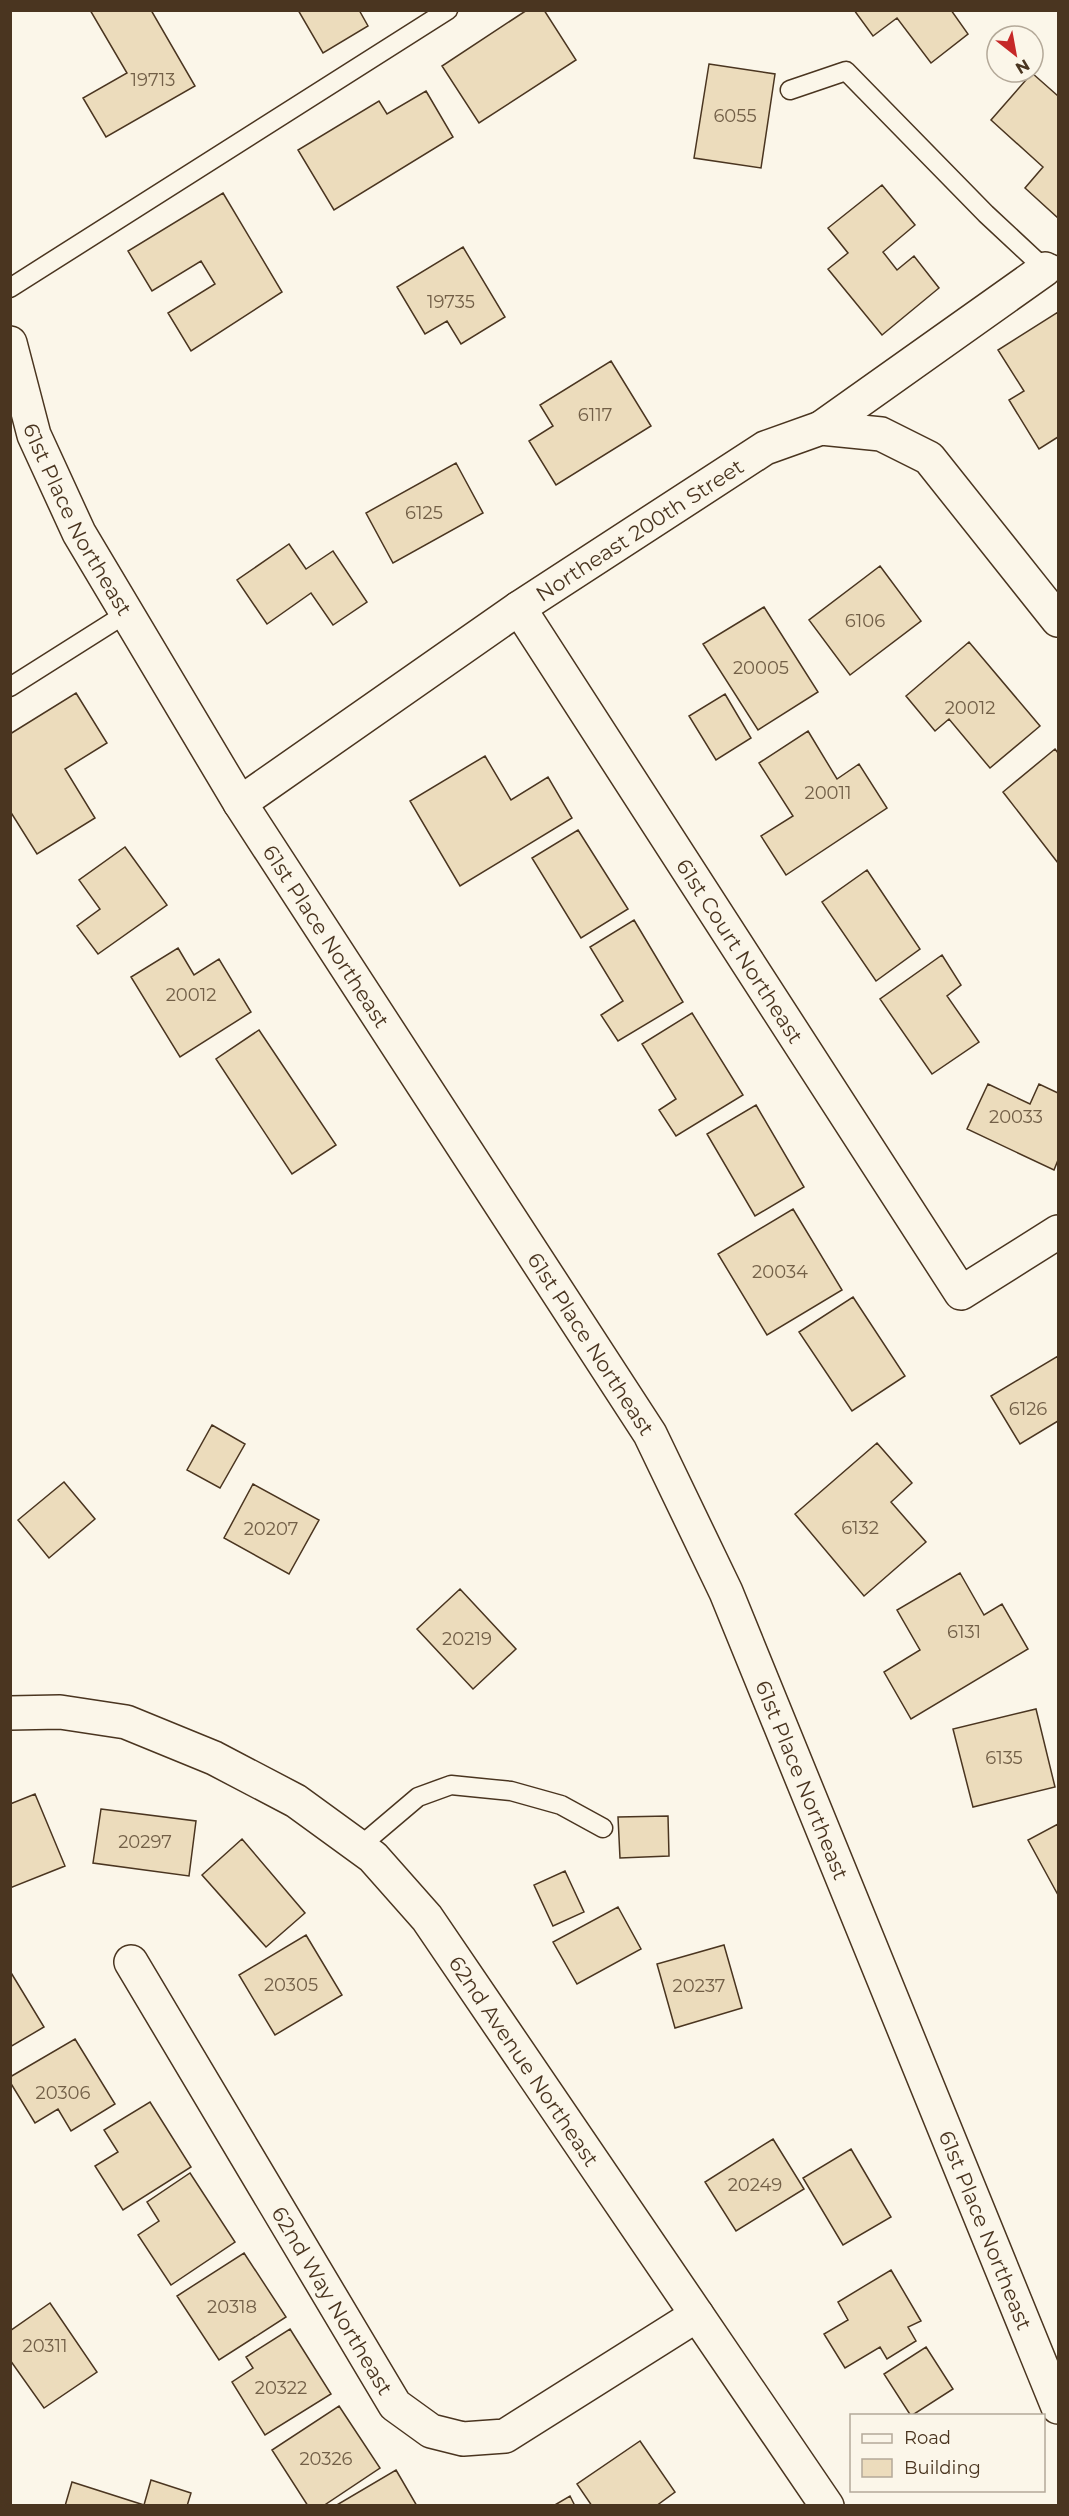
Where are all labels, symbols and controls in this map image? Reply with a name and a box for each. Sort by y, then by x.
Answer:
north arrow [985,24,1045,84]
text: N [1012,55,1033,78]
house number: 19713 [131,69,175,91]
house number: 6055 [713,105,757,127]
house number: 19735 [427,291,475,313]
house number: 6117 [578,404,612,426]
street label: 61st Place Northeast [19,421,138,620]
street label: Northeast 200th Street [531,453,748,606]
house number: 6125 [405,502,443,524]
house number: 6106 [845,610,885,632]
house number: 20005 [733,657,789,679]
house number: 20012 [945,697,995,719]
house number: 20011 [804,782,852,804]
street label: 61st Place Northeast [258,840,395,1032]
street label: 61st Court Northeast [672,854,809,1048]
house number: 20012 [166,984,216,1006]
house number: 20033 [989,1106,1043,1128]
street label: 61st Place Northeast [523,1248,660,1440]
house number: 20034 [752,1261,808,1283]
house number: 6126 [1009,1398,1047,1420]
house number: 6132 [841,1517,879,1539]
house number: 20207 [244,1518,298,1540]
house number: 6131 [947,1621,981,1643]
house number: 20219 [442,1628,492,1650]
street label: 61st Place Northeast [751,1677,854,1883]
house number: 6135 [985,1747,1023,1769]
house number: 20297 [118,1831,172,1853]
street label: 62nd Avenue Northeast [444,1951,605,2171]
house number: 20305 [264,1974,318,1996]
house number: 20237 [673,1975,725,1997]
house number: 20306 [36,2082,91,2104]
street label: 61st Place Northeast [934,2127,1038,2333]
house number: 20249 [728,2174,782,2196]
street label: 62nd Way Northeast [267,2202,398,2399]
house number: 20318 [207,2296,257,2318]
house number: 20311 [22,2335,68,2357]
house number: 20322 [255,2377,307,2399]
legend [850,2414,1045,2492]
text: Road [904,2427,951,2449]
house number: 20326 [299,2448,353,2470]
text: Building [904,2457,981,2479]

